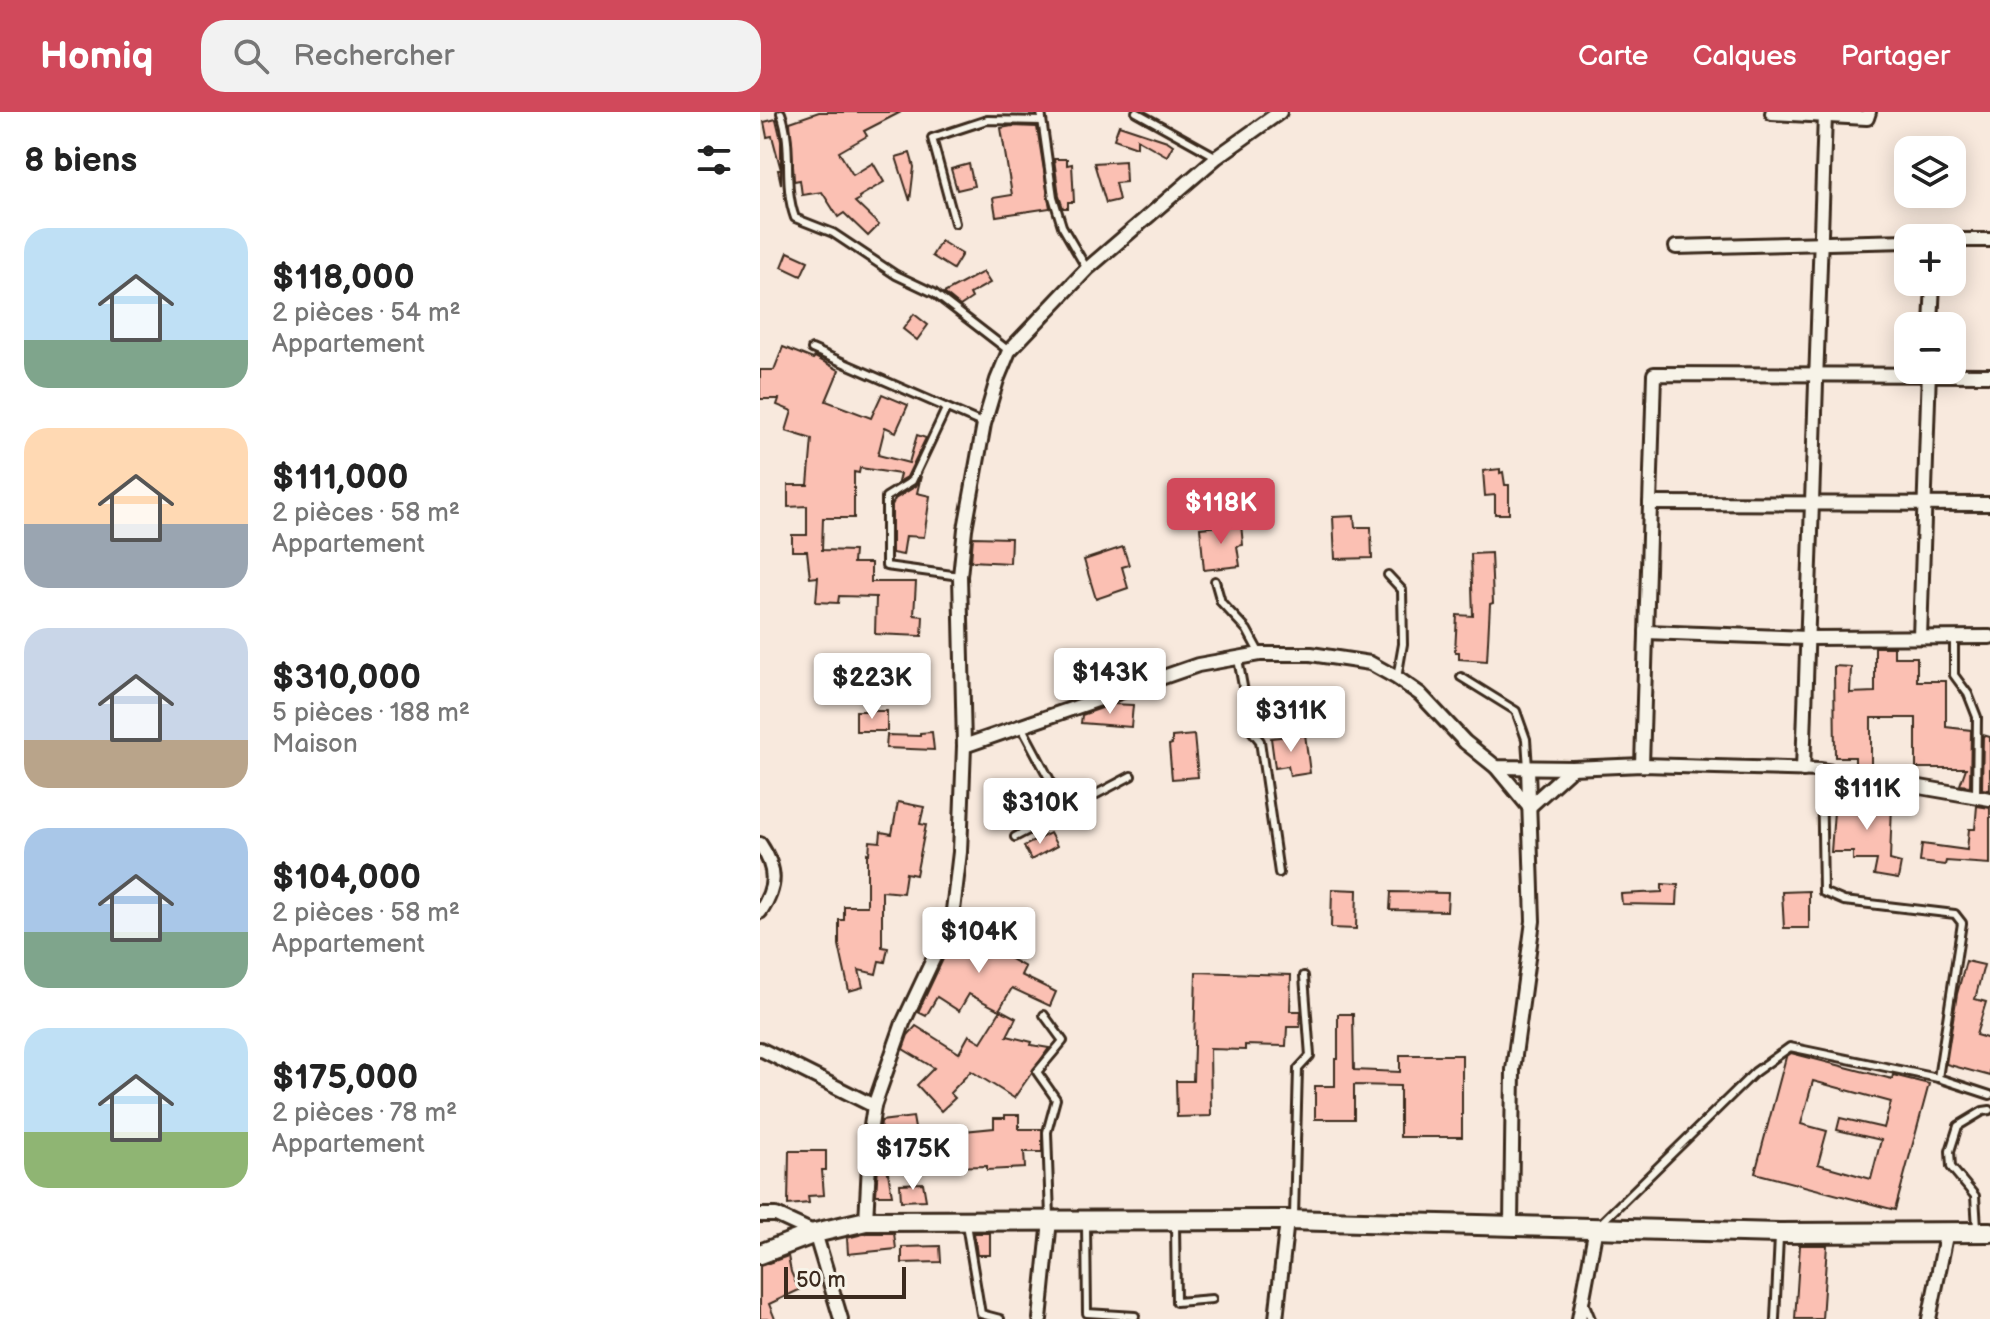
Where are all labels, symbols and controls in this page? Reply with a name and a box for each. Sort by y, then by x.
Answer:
search box [201,20,761,92]
text: Homiq [40,34,153,79]
icon: search [229,34,273,78]
text: Rechercher [293,38,454,74]
text: Carte [1578,40,1648,73]
text: Calques [1692,40,1797,73]
text: Partager [1841,40,1950,73]
map controls [1894,136,1966,384]
button: layers [1894,136,1966,208]
icon: filters [692,138,736,182]
text: 8 biens [24,140,137,181]
button: + [1894,224,1966,296]
text: $118,000 [272,257,415,298]
icon: home [88,260,184,356]
text: 2 pièces · 54 m² [272,298,461,329]
button: − [1894,312,1966,384]
text: Appartement [272,329,425,360]
text: $111,000 [272,457,408,498]
icon: home [88,460,184,556]
pin: $118K [1165,478,1277,546]
text: $118K [1185,488,1257,519]
text: 2 pièces · 58 m² [272,498,460,529]
text: Appartement [272,529,425,560]
pin: $143K [1054,648,1166,716]
pin: $223K [816,653,928,721]
text: $310,000 [272,657,421,698]
text: $143K [1072,658,1148,689]
icon: home [88,660,184,756]
text: $223K [832,663,912,694]
pin: $311K [1235,686,1347,754]
text: $311K [1255,696,1327,727]
text: 5 pièces · 188 m² [272,698,470,729]
text: Maison [272,729,358,760]
pin: $111K [1811,764,1923,832]
text: $111K [1833,774,1901,805]
pin: $310K [984,778,1096,846]
text: $310K [1001,788,1079,819]
text: $104,000 [272,857,421,898]
icon: home [88,860,184,956]
text: 2 pièces · 58 m² [272,898,460,929]
pin: $104K [923,907,1035,975]
text: $104K [940,917,1018,948]
text: Appartement [272,929,425,960]
text: $175,000 [272,1057,418,1098]
icon: home [88,1060,184,1156]
text: 2 pièces · 78 m² [272,1098,457,1129]
pin: $175K [857,1124,969,1192]
text: Appartement [272,1129,425,1160]
text: $175K [875,1134,951,1165]
scale bar [784,1263,906,1299]
text: 50 m [796,1267,846,1294]

